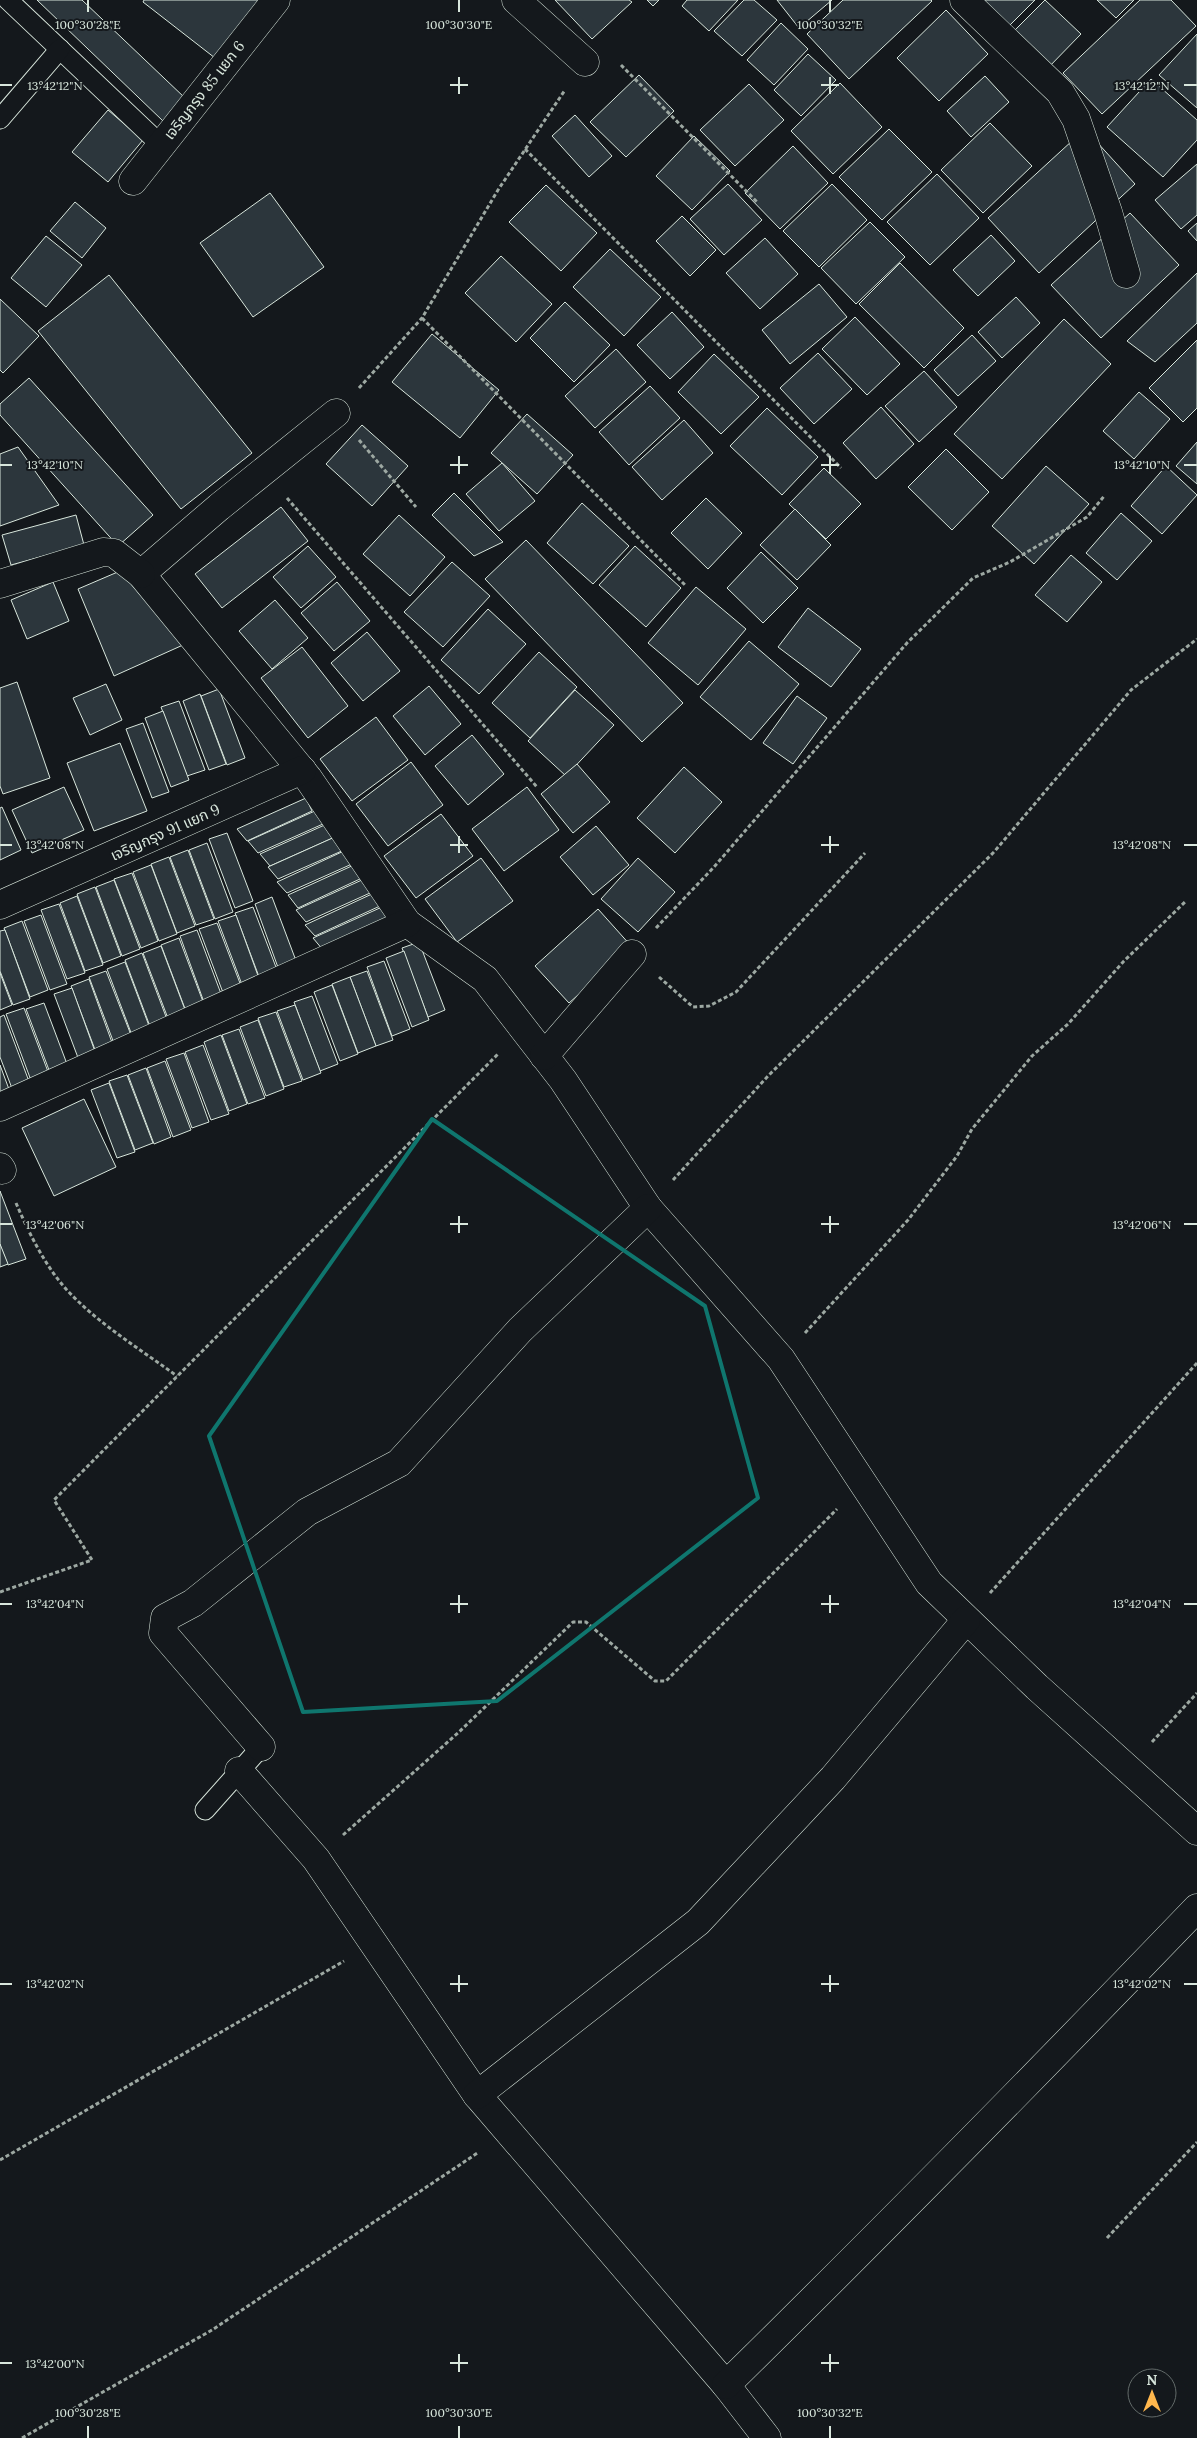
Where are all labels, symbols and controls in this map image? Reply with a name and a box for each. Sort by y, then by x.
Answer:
text: 100°30'28"E [55,17,121,32]
text: 100°30'30"E [426,17,492,32]
text: 100°30'32"E [797,17,863,32]
street label: เจริญกรุง 85 แยก 6 [159,37,249,143]
text: 13°42'12"N [27,78,83,93]
text: 13°42'12"N [1114,78,1170,93]
text: 13°42'10"N [27,457,83,472]
text: 13°42'10"N [1114,457,1170,472]
street label: เจริญกรุง 91 แยก 9 [107,799,223,865]
text: 13°42'08"N [26,837,84,852]
text: 13°42'08"N [1113,837,1171,852]
text: 13°42'06"N [26,1217,84,1232]
text: 13°42'06"N [1113,1217,1171,1232]
text: 13°42'04"N [26,1596,84,1611]
text: 13°42'04"N [1113,1596,1171,1611]
text: 13°42'02"N [26,1976,84,1991]
text: 13°42'02"N [1113,1976,1171,1991]
text: 13°42'00"N [25,2356,85,2371]
north arrow [1127,2368,1177,2418]
text: N [1147,2371,1158,2389]
text: 100°30'28"E [55,2405,121,2420]
text: 100°30'30"E [426,2405,492,2420]
text: 100°30'32"E [797,2405,863,2420]

